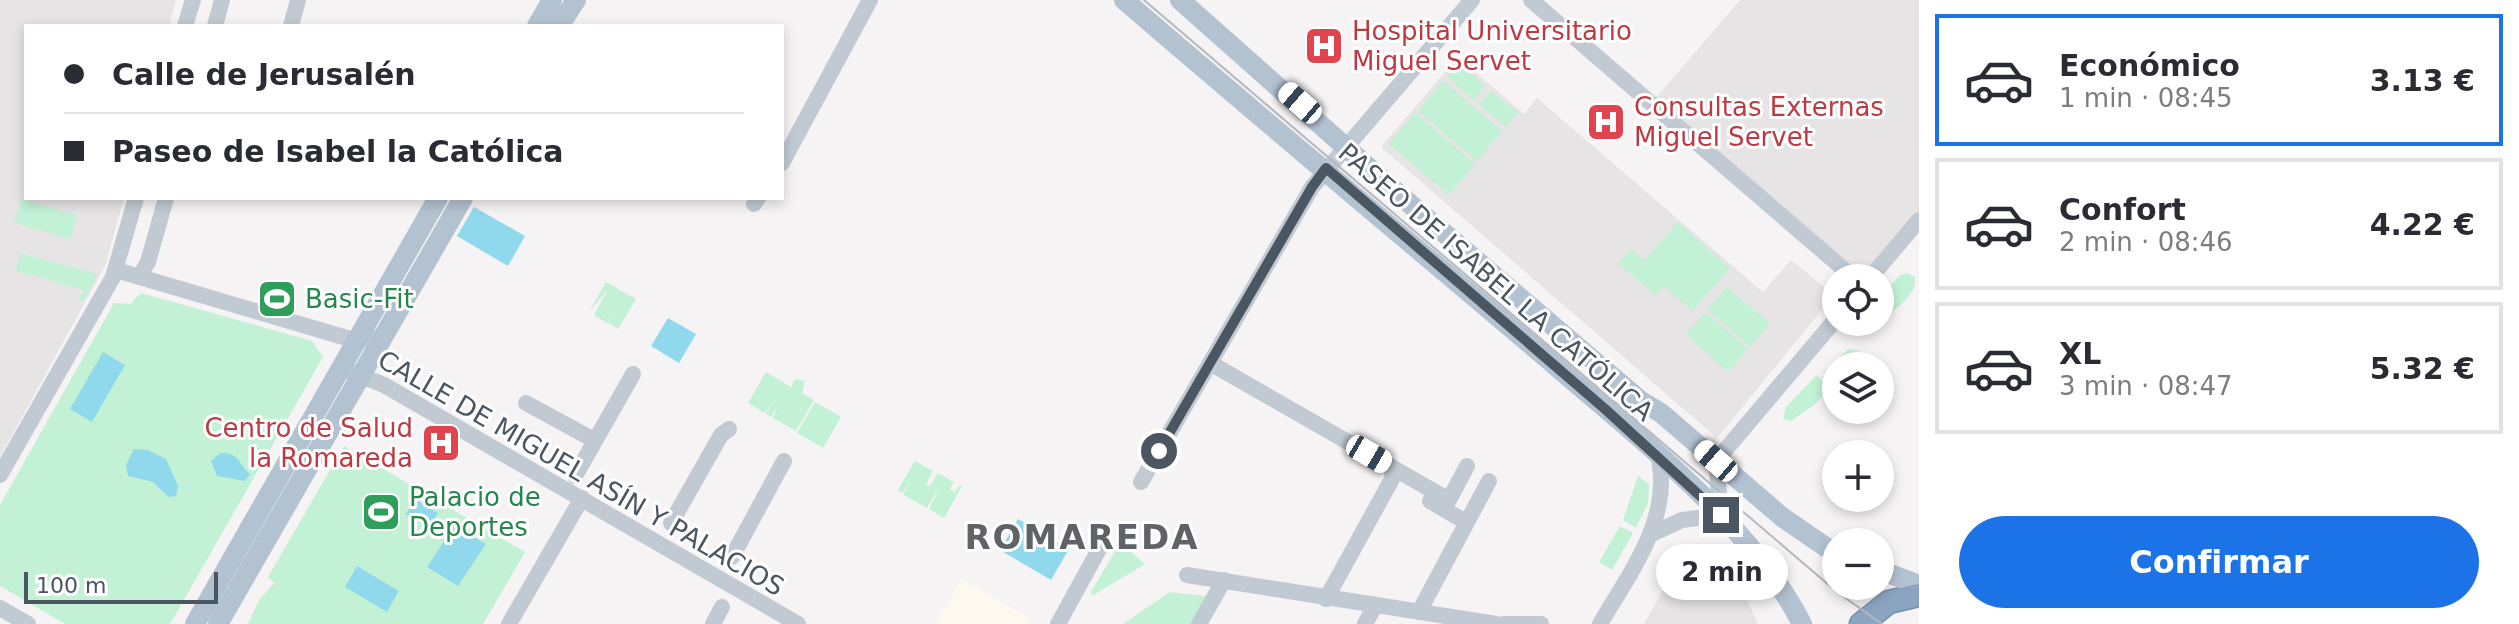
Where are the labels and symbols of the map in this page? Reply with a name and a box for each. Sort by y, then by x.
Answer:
place label: Hospital Universitario Miguel Servet [1352,16,1632,76]
hospital icon: Hospital Universitario Miguel Servet [1303,25,1345,67]
car [1274,78,1326,128]
place label: Consultas Externas Miguel Servet [1634,92,1884,152]
hospital icon: Consultas Externas Miguel Servet [1585,101,1627,143]
street label: PASEO DE ISABEL LA CATÓLICA [1333,136,1660,427]
sports icon: Basic-Fit [256,278,298,320]
place label: Basic-Fit [305,284,414,314]
street label: CALLE DE MIGUEL ASÍN Y PALACIOS [373,343,790,602]
place label: Centro de Salud la Romareda [204,413,413,473]
hospital icon: Centro de Salud la Romareda [420,422,462,464]
car [1342,432,1396,476]
route start [1141,433,1177,469]
car [1690,436,1742,486]
place label: Palacio de Deportes [409,482,541,542]
sports icon: Palacio de Deportes [360,491,402,533]
route end [1703,497,1739,533]
district label: ROMAREDA [964,517,1200,557]
callout: 2 min [1655,543,1787,599]
scale bar [24,568,218,604]

